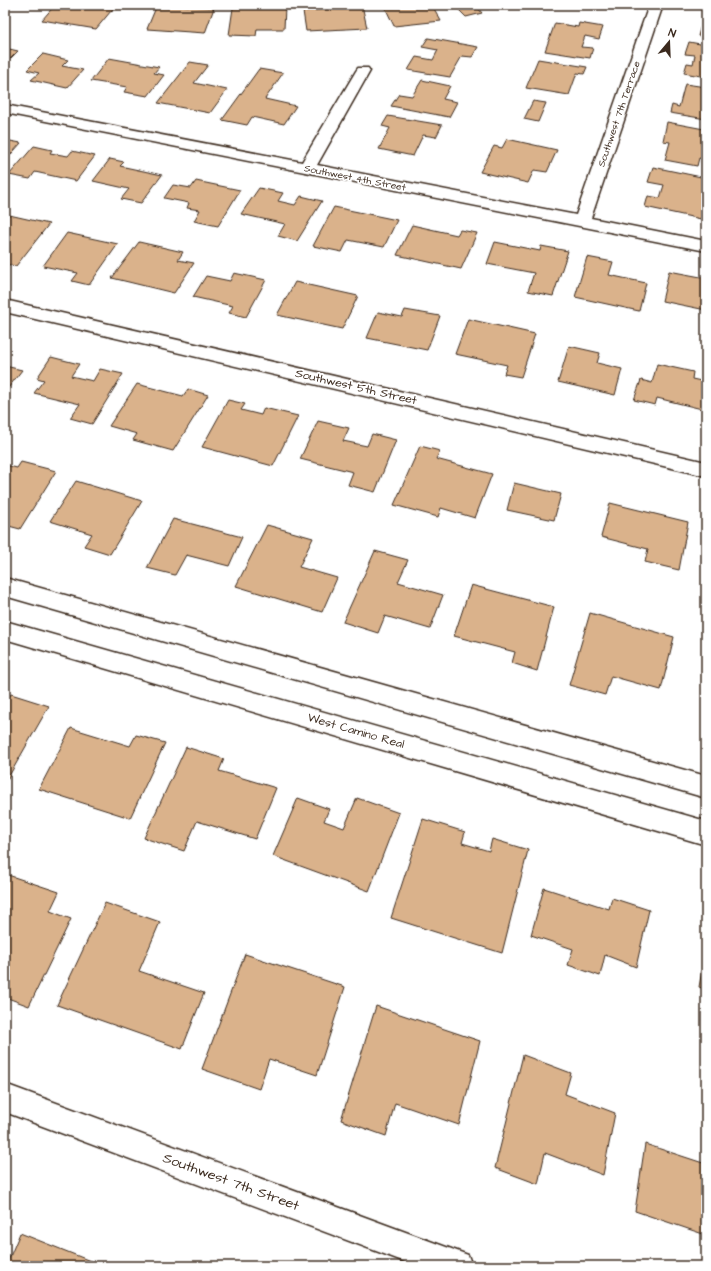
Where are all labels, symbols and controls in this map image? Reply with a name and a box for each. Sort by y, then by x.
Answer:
north arrow [649,22,689,62]
text: N [666,25,678,41]
street label: Southwest 7th Terrace [594,59,644,169]
street label: Southwest 4th Street [303,161,407,195]
street label: Southwest 5th Street [294,365,419,409]
street label: West Camino Real [306,709,406,753]
street label: Southwest 7th Street [160,1148,302,1216]

